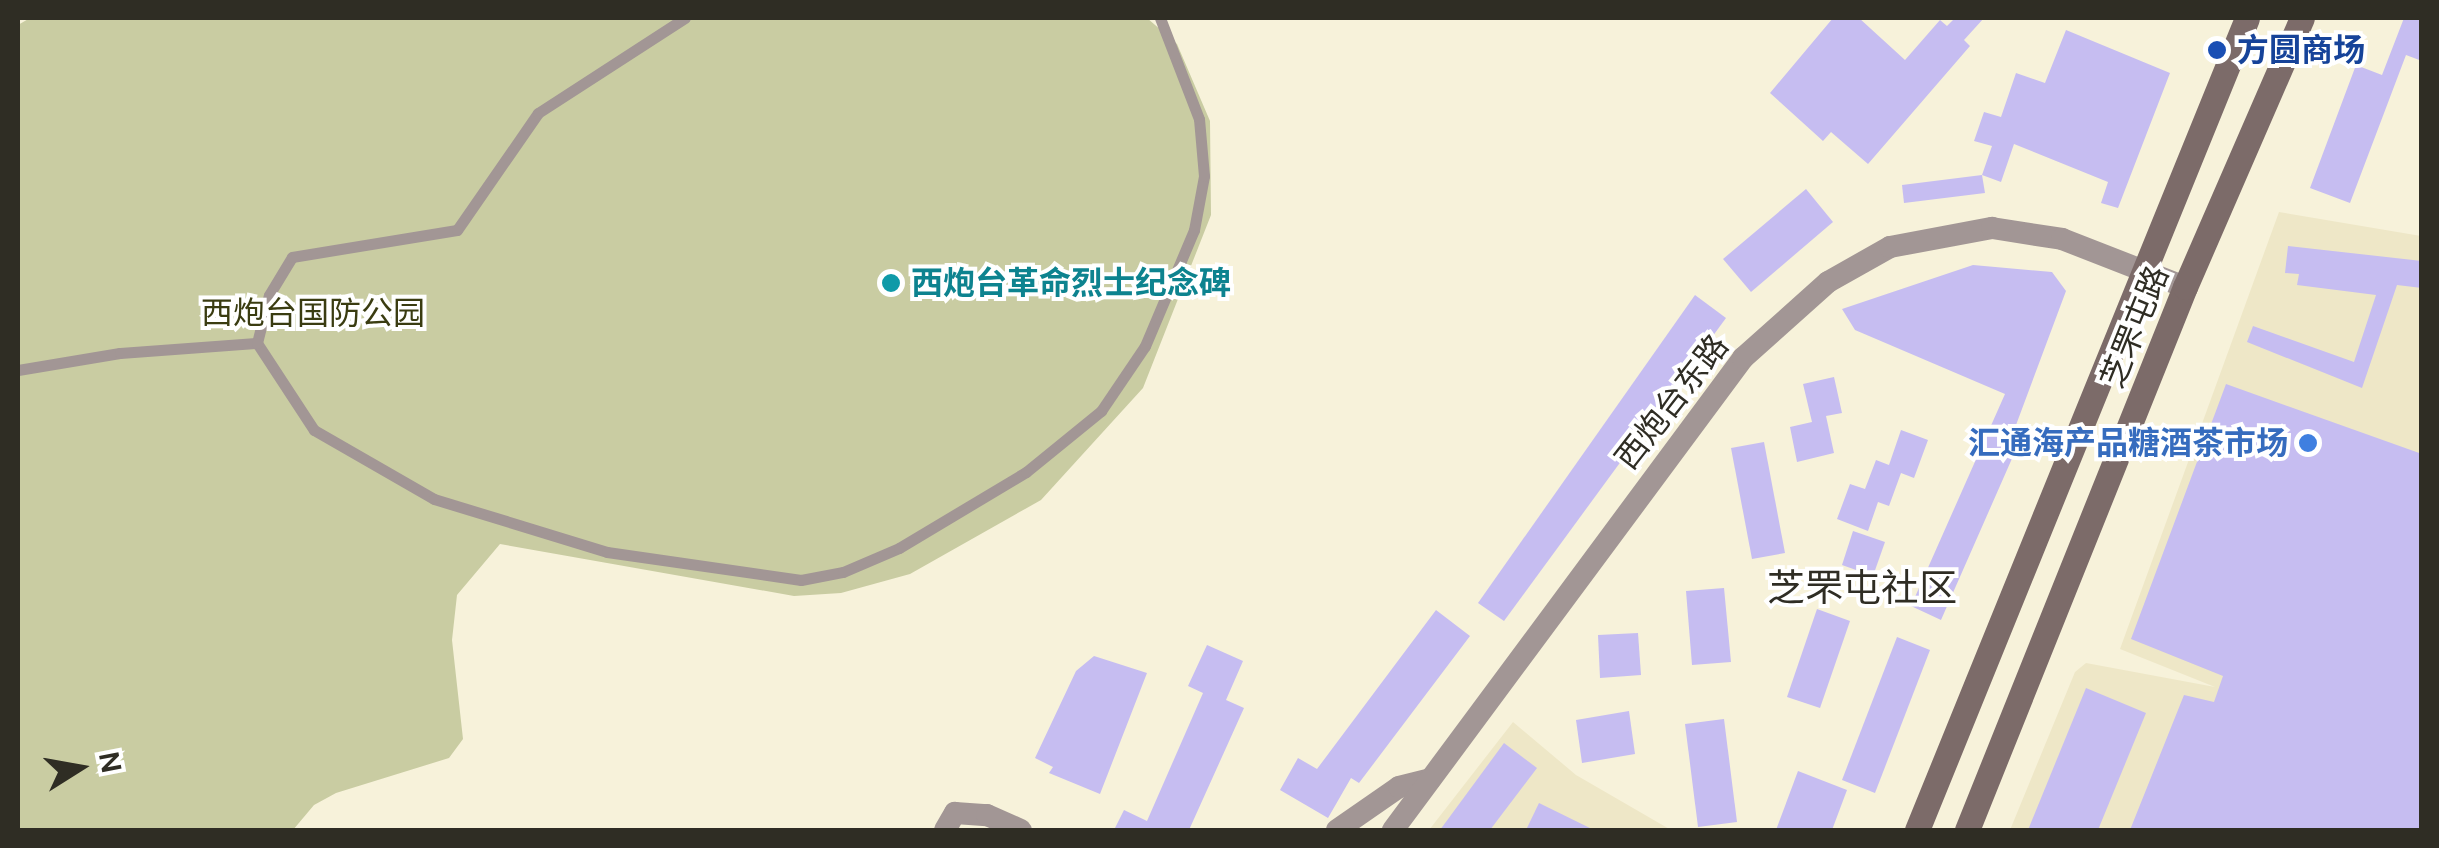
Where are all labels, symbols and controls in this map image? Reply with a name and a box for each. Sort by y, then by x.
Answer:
place label: 方圆商场 [2237,31,2365,69]
marker: 方圆商场 [2206,39,2228,61]
street label: 芝罘屯路 [2093,260,2177,394]
place label: 西炮台革命烈士纪念碑 [911,264,1231,302]
marker: 西炮台革命烈士纪念碑 [880,272,902,294]
park label: 西炮台国防公园 [201,294,425,332]
street label: 西炮台东路 [1608,327,1736,477]
place label: 汇通海产品糖酒茶市场 [1968,424,2288,462]
marker: 汇通海产品糖酒茶市场 [2297,432,2319,454]
district label: 芝罘屯社区 [1767,566,1957,612]
north arrow [30,718,130,818]
text: N [90,749,130,776]

